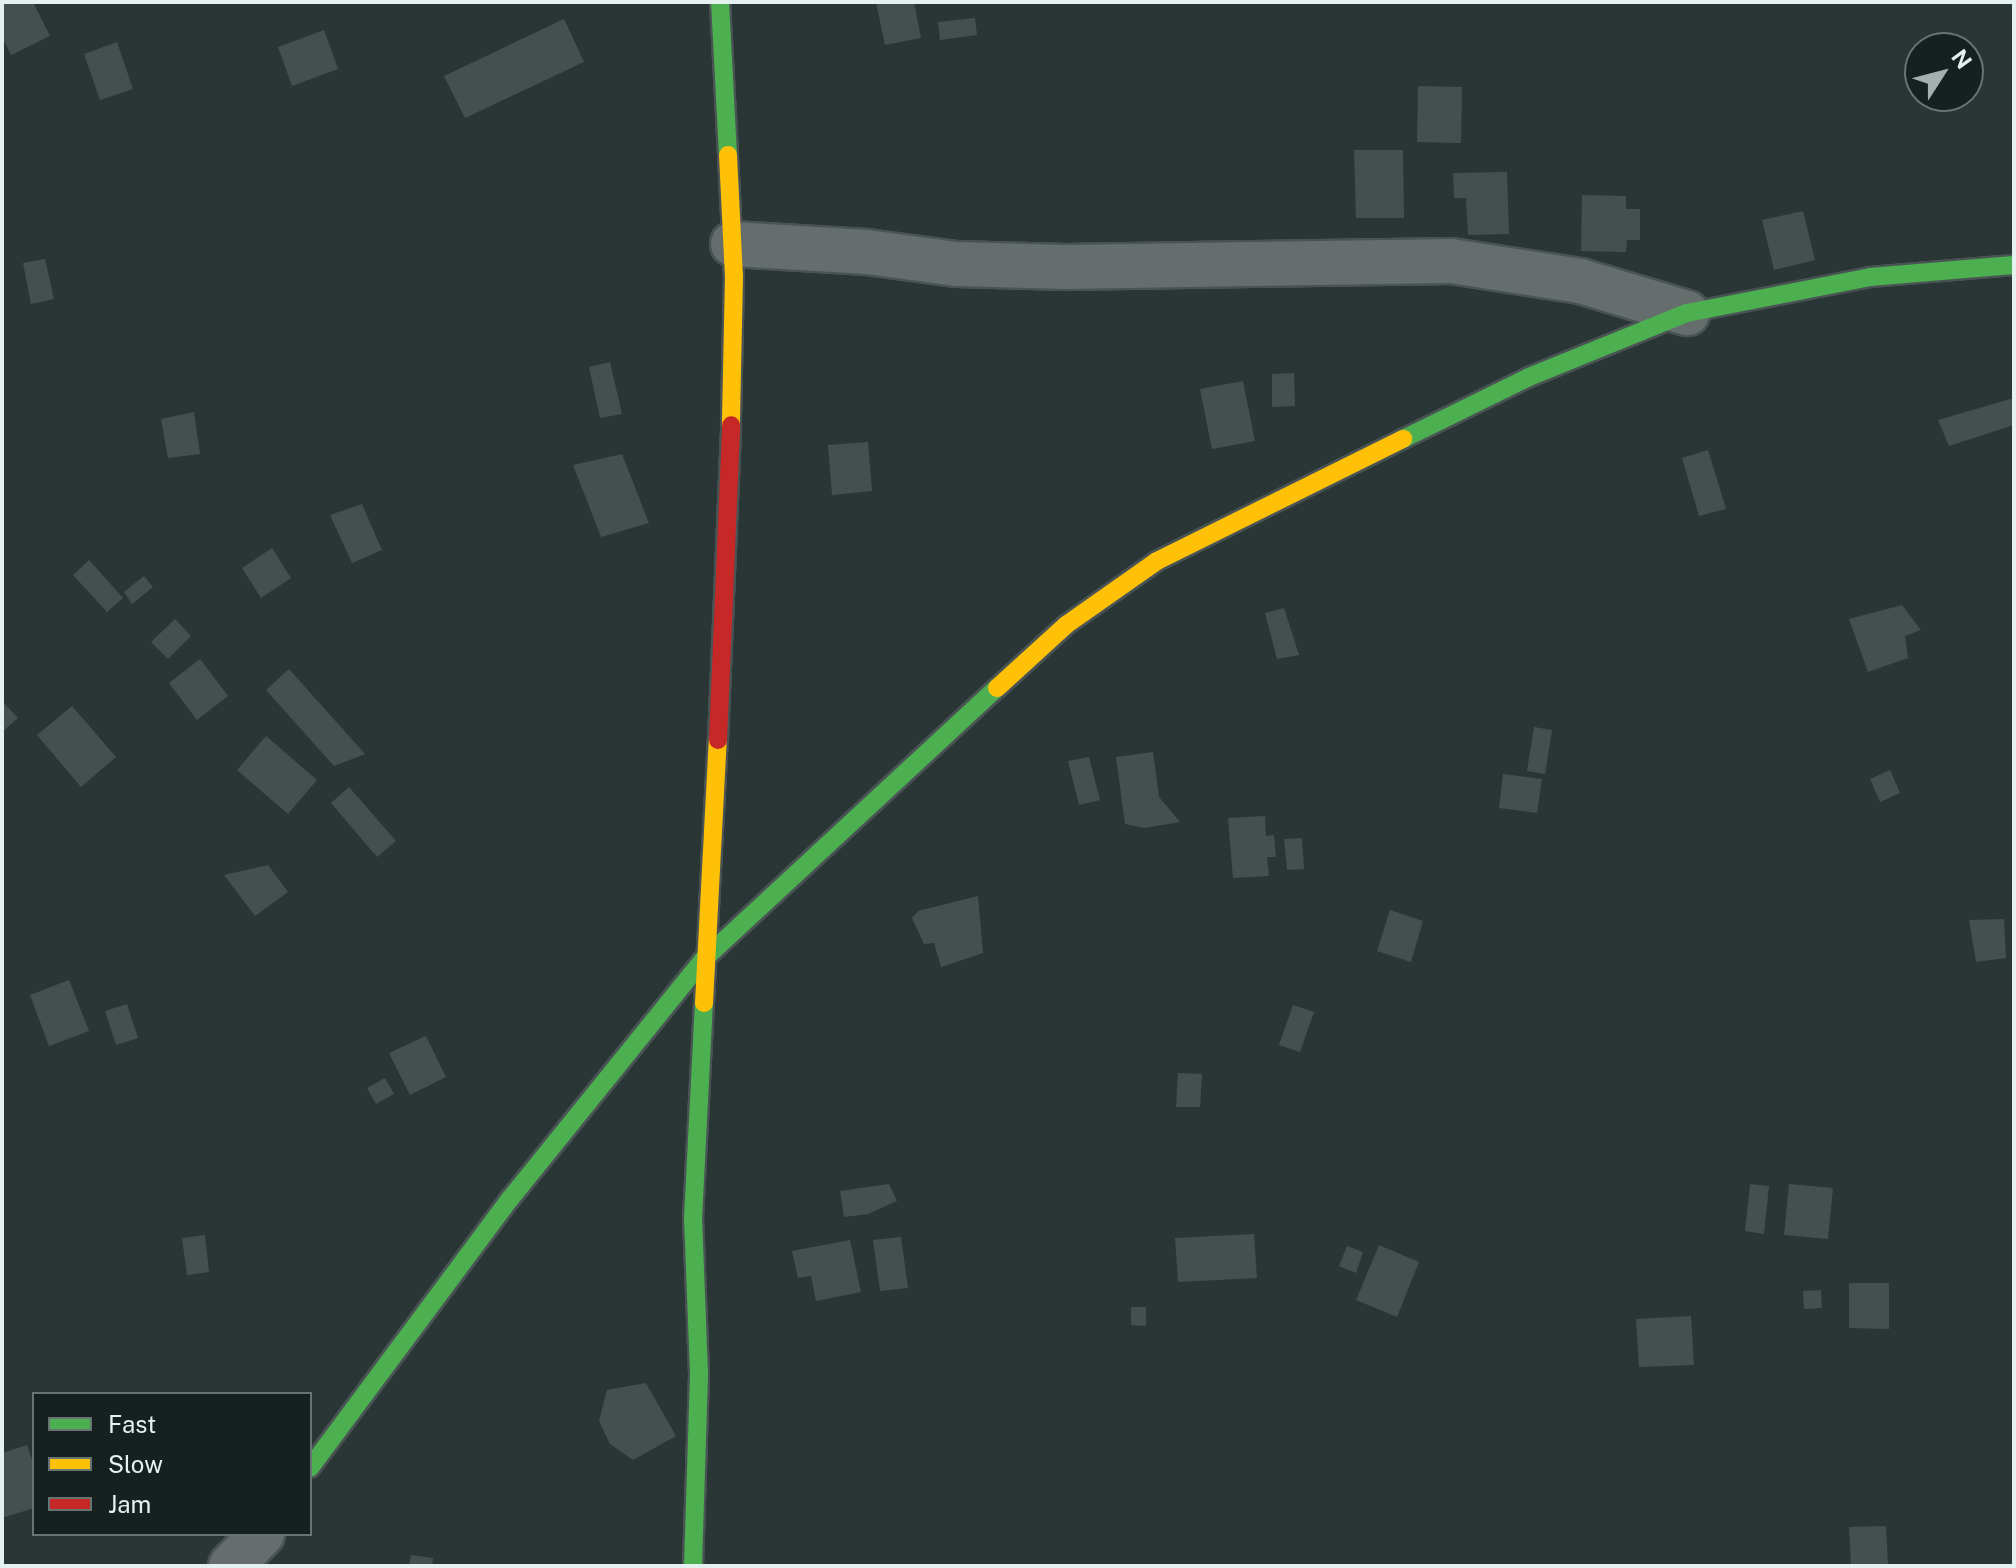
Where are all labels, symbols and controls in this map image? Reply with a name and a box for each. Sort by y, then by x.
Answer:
north arrow [1904,32,1984,112]
text: N [1946,44,1977,74]
legend [32,1392,312,1536]
text: Fast [108,1410,156,1438]
text: Slow [108,1450,163,1478]
text: Jam [108,1490,151,1518]

